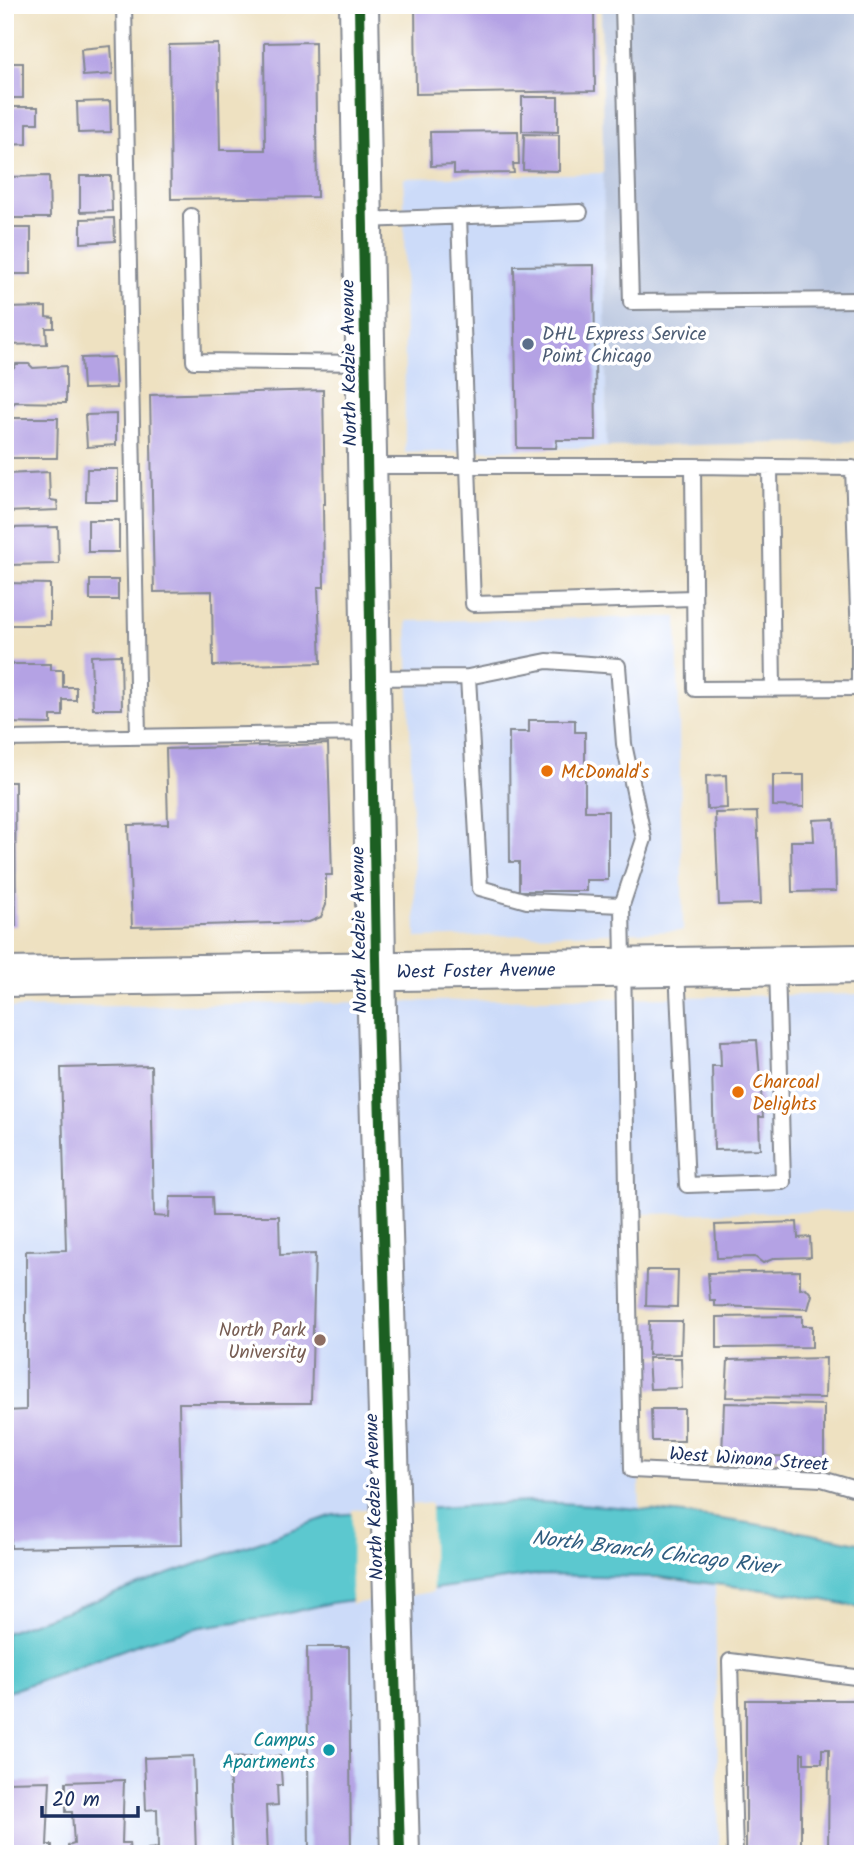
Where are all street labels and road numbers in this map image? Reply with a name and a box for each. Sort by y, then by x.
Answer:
street label: North Kedzie Avenue [334,279,366,447]
street label: North Kedzie Avenue [344,846,376,1014]
street label: West Foster Avenue [396,956,556,988]
street label: North Kedzie Avenue [357,1412,393,1581]
street label: West Winona Street [668,1439,830,1481]

